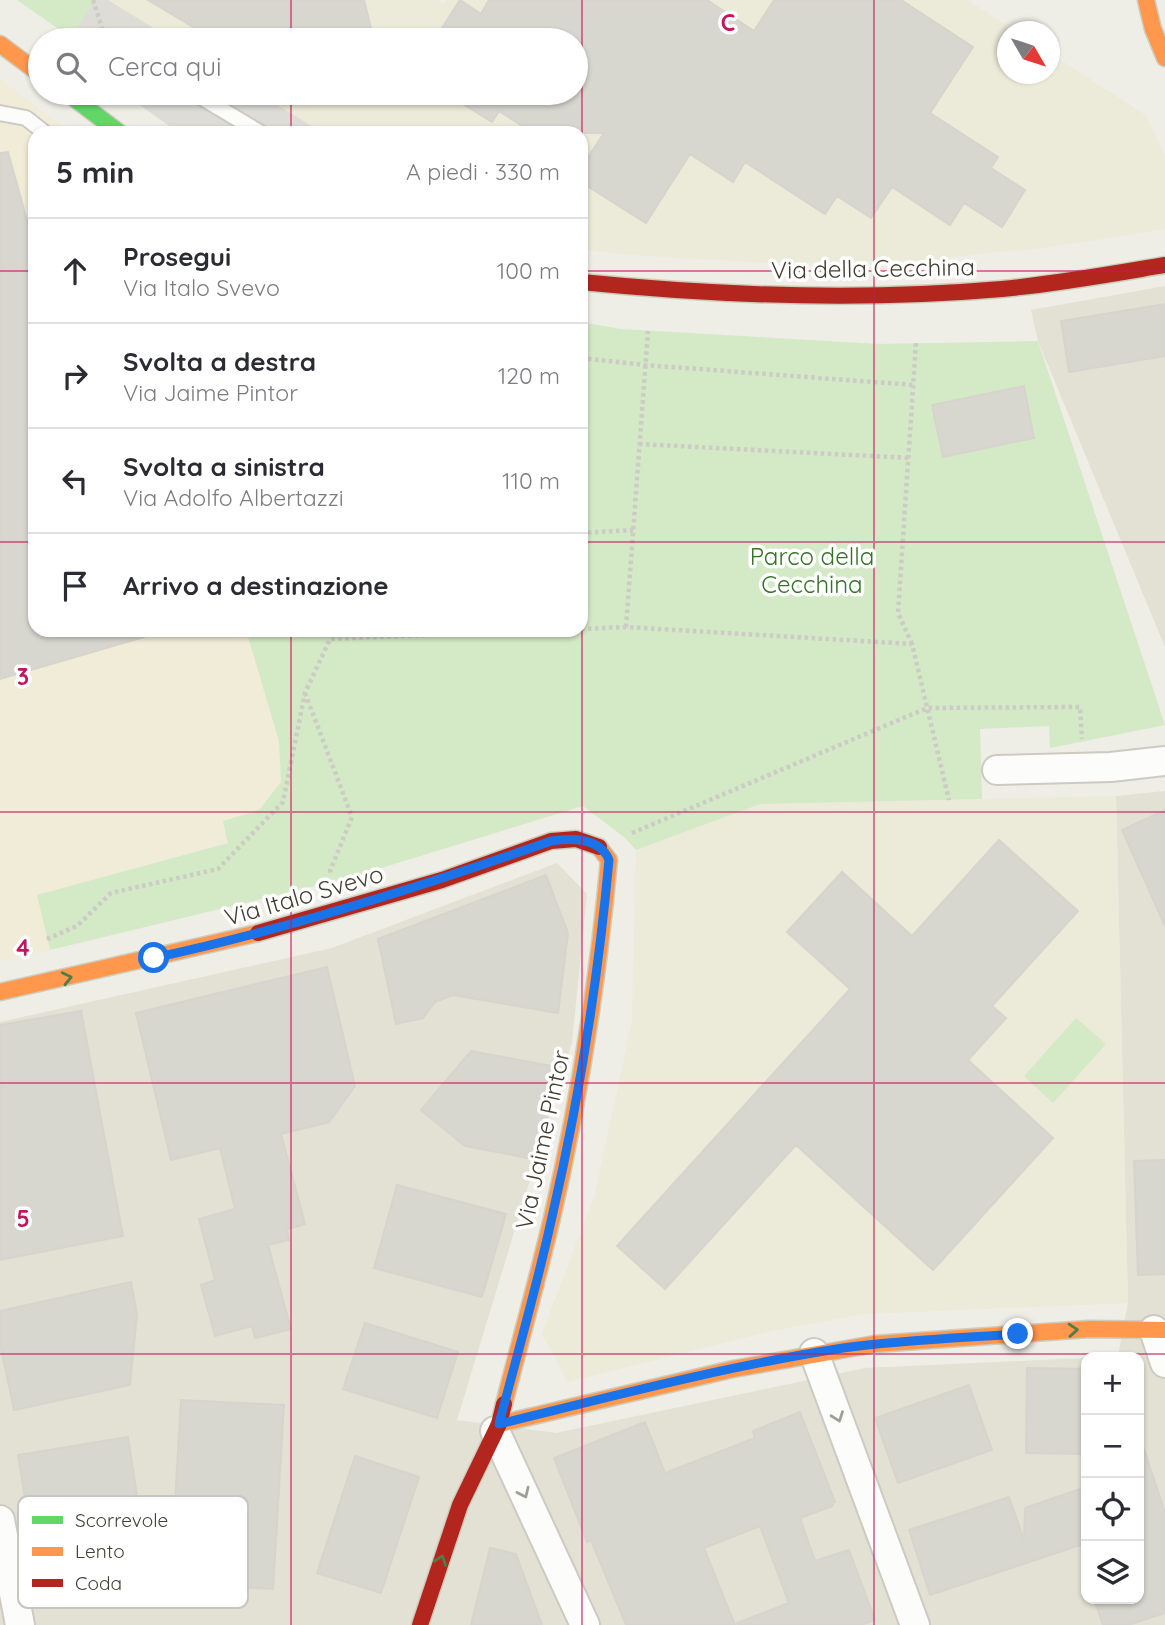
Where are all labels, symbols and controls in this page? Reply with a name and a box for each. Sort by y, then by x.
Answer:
text: C [721,8,735,37]
north arrow [997,21,1060,84]
search box [28,28,588,105]
icon: search [52,48,90,86]
text: Cerca qui [108,50,222,83]
text: 5 min [56,153,134,191]
text: A piedi · 330 m [406,157,560,186]
text: Prosegui [123,240,231,273]
street label: Via della Cecchina [771,251,975,285]
icon: ahead [56,252,94,290]
text: 100 m [497,256,560,285]
text: Via Italo Svevo [123,273,280,302]
text: Svolta a destra [123,345,316,378]
icon: right [56,357,94,395]
text: 120 m [498,361,560,390]
text: Via Jaime Pintor [123,378,298,407]
text: Svolta a sinistra [123,450,325,483]
icon: left [56,462,94,500]
text: 110 m [502,466,560,495]
text: Via Adolfo Albertazzi [123,483,344,512]
park label: Parco della Cecchina [750,541,874,599]
icon: arrive [56,567,94,605]
text: Arrivo a destinazione [123,569,389,602]
text: 3 [17,662,29,691]
street label: Via Italo Svevo [221,858,387,932]
text: 4 [16,933,30,962]
route start [138,942,169,973]
one-way arrow [61,971,73,986]
street label: Via Jaime Pintor [508,1047,576,1232]
text: 5 [16,1204,30,1233]
route end [1002,1318,1033,1349]
one-way arrow [1068,1323,1079,1338]
map controls [1081,1352,1144,1604]
button: + [1081,1352,1144,1415]
one-way arrow [829,1410,843,1422]
button: − [1081,1415,1144,1478]
button: locate [1081,1478,1144,1541]
one-way arrow [516,1485,530,1498]
legend [18,1496,248,1608]
text: Scorrevole [75,1508,168,1532]
text: Lento [75,1539,125,1563]
button: layers [1081,1541,1144,1604]
one-way arrow [433,1554,447,1567]
text: Coda [75,1571,122,1595]

